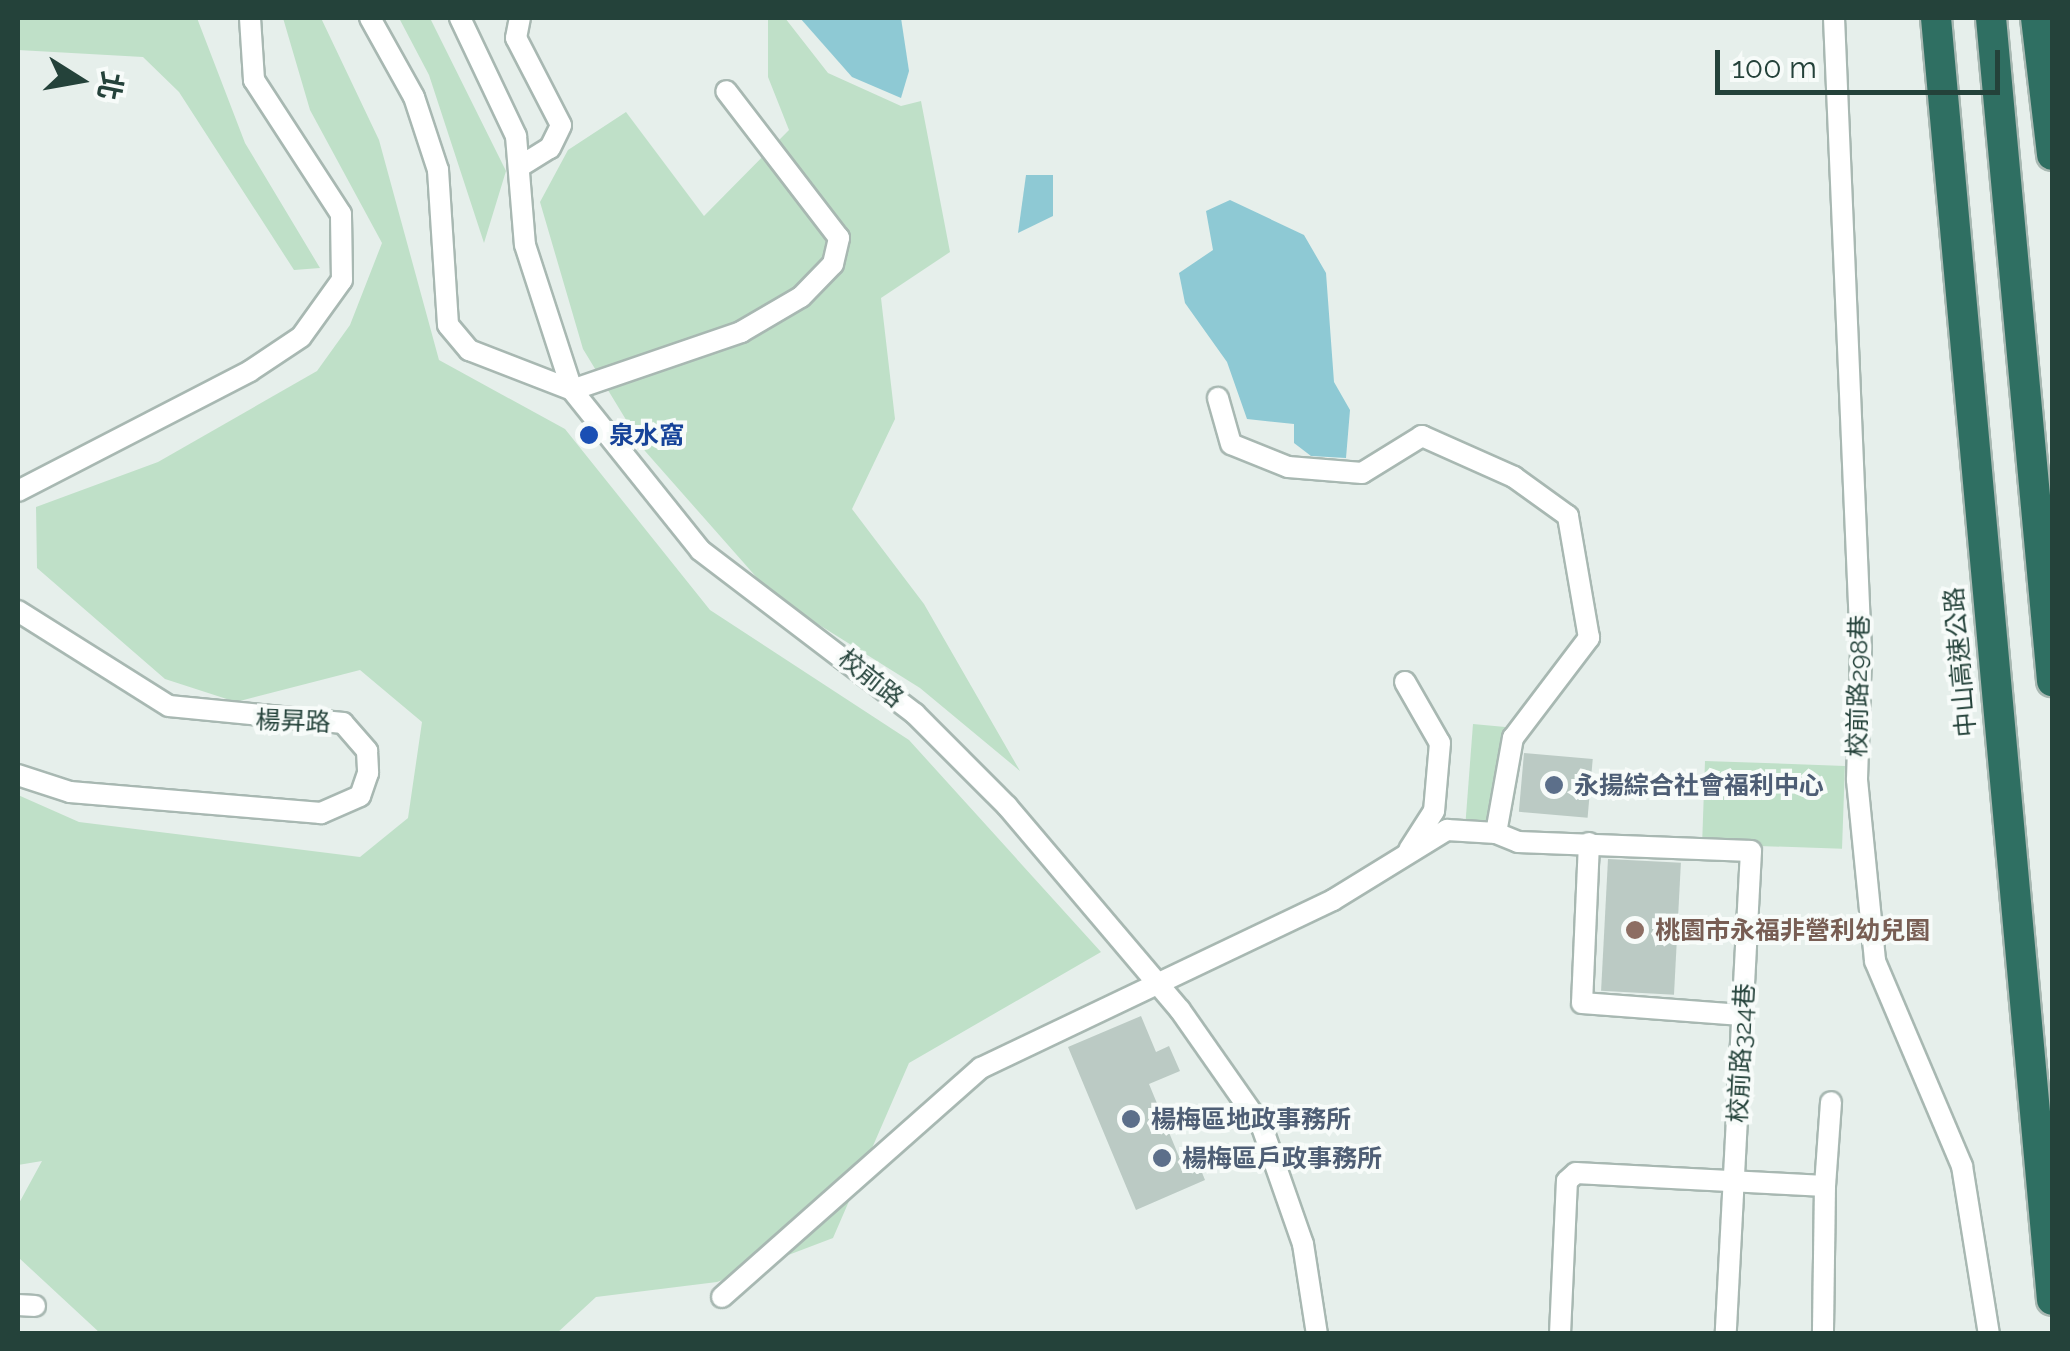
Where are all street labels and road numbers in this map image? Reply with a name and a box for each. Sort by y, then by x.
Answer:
street label: 中山高速公路 [1939,586,1981,738]
street label: 校前路298巷 [1842,614,1874,758]
street label: 校前路 [832,643,910,713]
street label: 楊昇路 [255,705,331,737]
street label: 校前路324巷 [1722,982,1760,1124]

